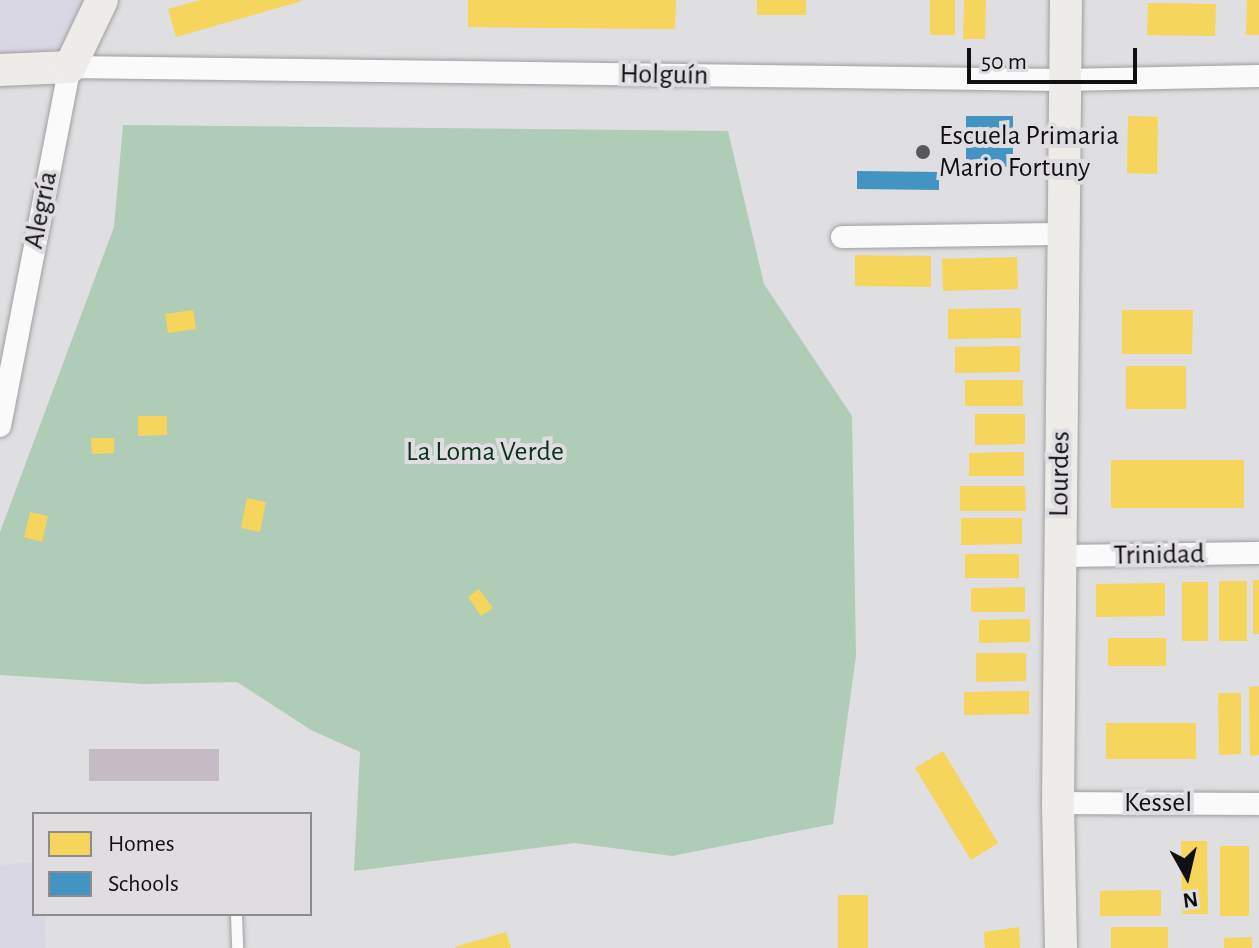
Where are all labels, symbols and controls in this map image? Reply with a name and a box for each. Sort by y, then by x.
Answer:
scale bar [971,32,1141,82]
text: 50 m [981,50,1027,74]
street label: Holguín [620,57,708,93]
place label: Escuela Primaria Mario Fortuny [939,119,1119,185]
marker: Escuela Primaria Mario Fortuny [914,143,932,161]
street label: Alegría [17,168,65,252]
street label: Lourdes [1042,431,1078,517]
park label: La Loma Verde [406,435,564,469]
street label: Trinidad [1113,537,1205,573]
street label: Kessel [1124,786,1192,820]
legend [32,812,312,916]
text: Homes [108,832,175,856]
north arrow [1147,836,1227,916]
text: Schools [108,872,179,896]
text: N [1181,888,1199,912]

